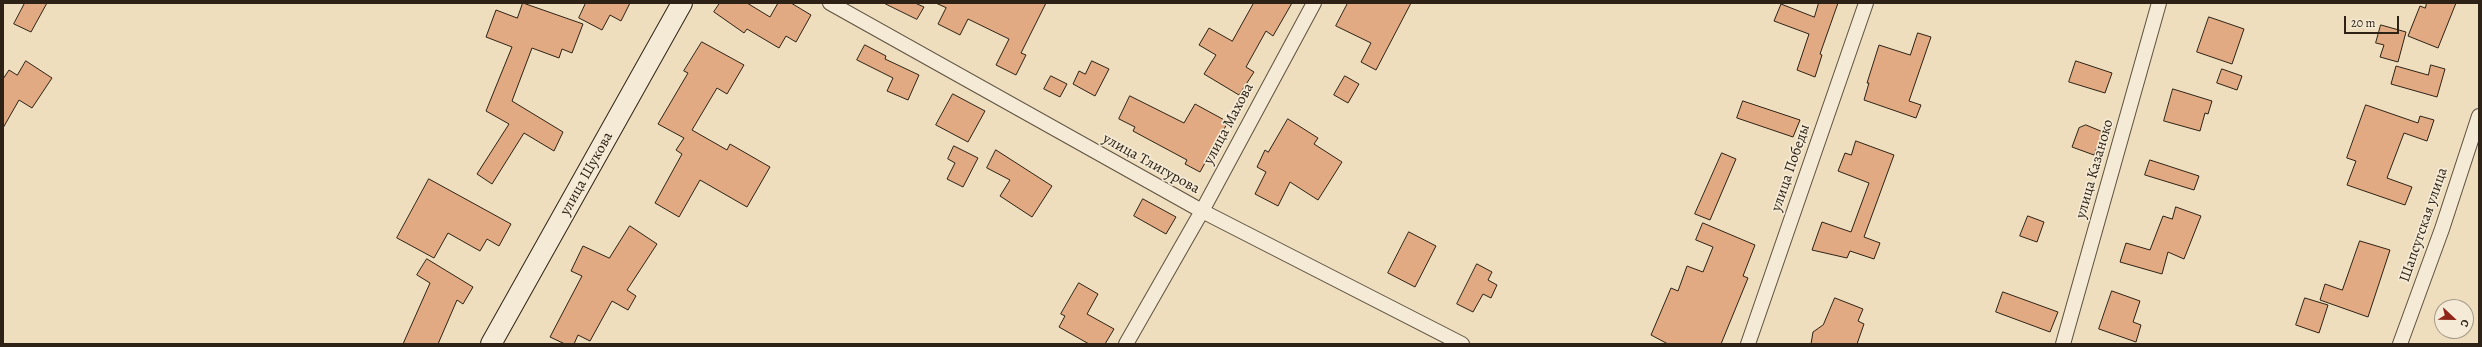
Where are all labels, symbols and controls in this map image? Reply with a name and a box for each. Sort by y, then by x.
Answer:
scale bar [2346,8,2401,34]
text: 20 m [2351,15,2375,31]
street label: улица Махова [1200,80,1258,168]
street label: улица Казаноко [2072,117,2118,221]
street label: улица Победы [1768,122,1814,214]
street label: улица Шукова [557,129,617,219]
street label: улица Тлигурова [1099,130,1203,198]
street label: Шапсугская улица [2396,165,2452,285]
north arrow [2434,299,2474,339]
text: С [2456,317,2473,329]

